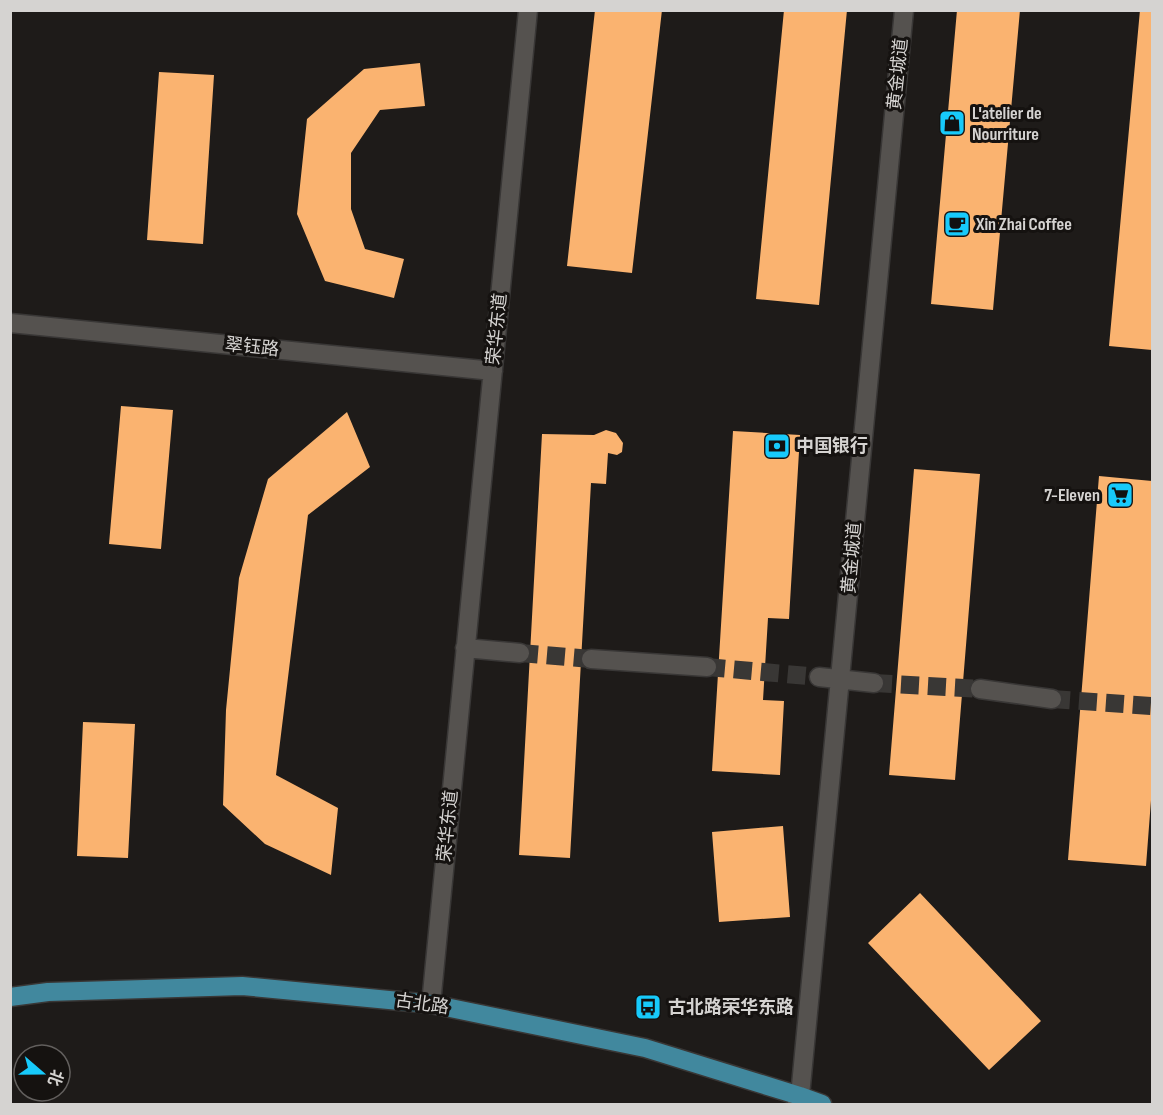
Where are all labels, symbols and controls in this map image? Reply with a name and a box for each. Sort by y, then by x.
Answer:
street label: 黄金城道 [884,37,912,111]
place label: L'atelier de Nourriture [972,103,1042,145]
shop icon: L'atelier de Nourriture [937,108,967,138]
cafe icon: Xin Zhai Coffee [942,209,972,239]
place label: Xin Zhai Coffee [975,214,1072,235]
street label: 荣华东道 [483,292,511,366]
street label: 翠钰路 [224,334,280,360]
bank icon: 中国银行 [762,431,792,461]
place label: 中国银行 [796,435,868,457]
supermarket icon: 7-Eleven [1105,480,1135,510]
place label: 7-Eleven [1044,485,1100,506]
street label: 黄金城道 [838,521,866,595]
street label: 荣华东道 [434,789,462,863]
street label: 古北路 [394,990,450,1018]
bus stop icon: 古北路荣华东路 [633,992,663,1022]
place label: 古北路荣华东路 [668,997,794,1018]
north arrow [12,1043,72,1103]
text: 北 [43,1067,66,1088]

